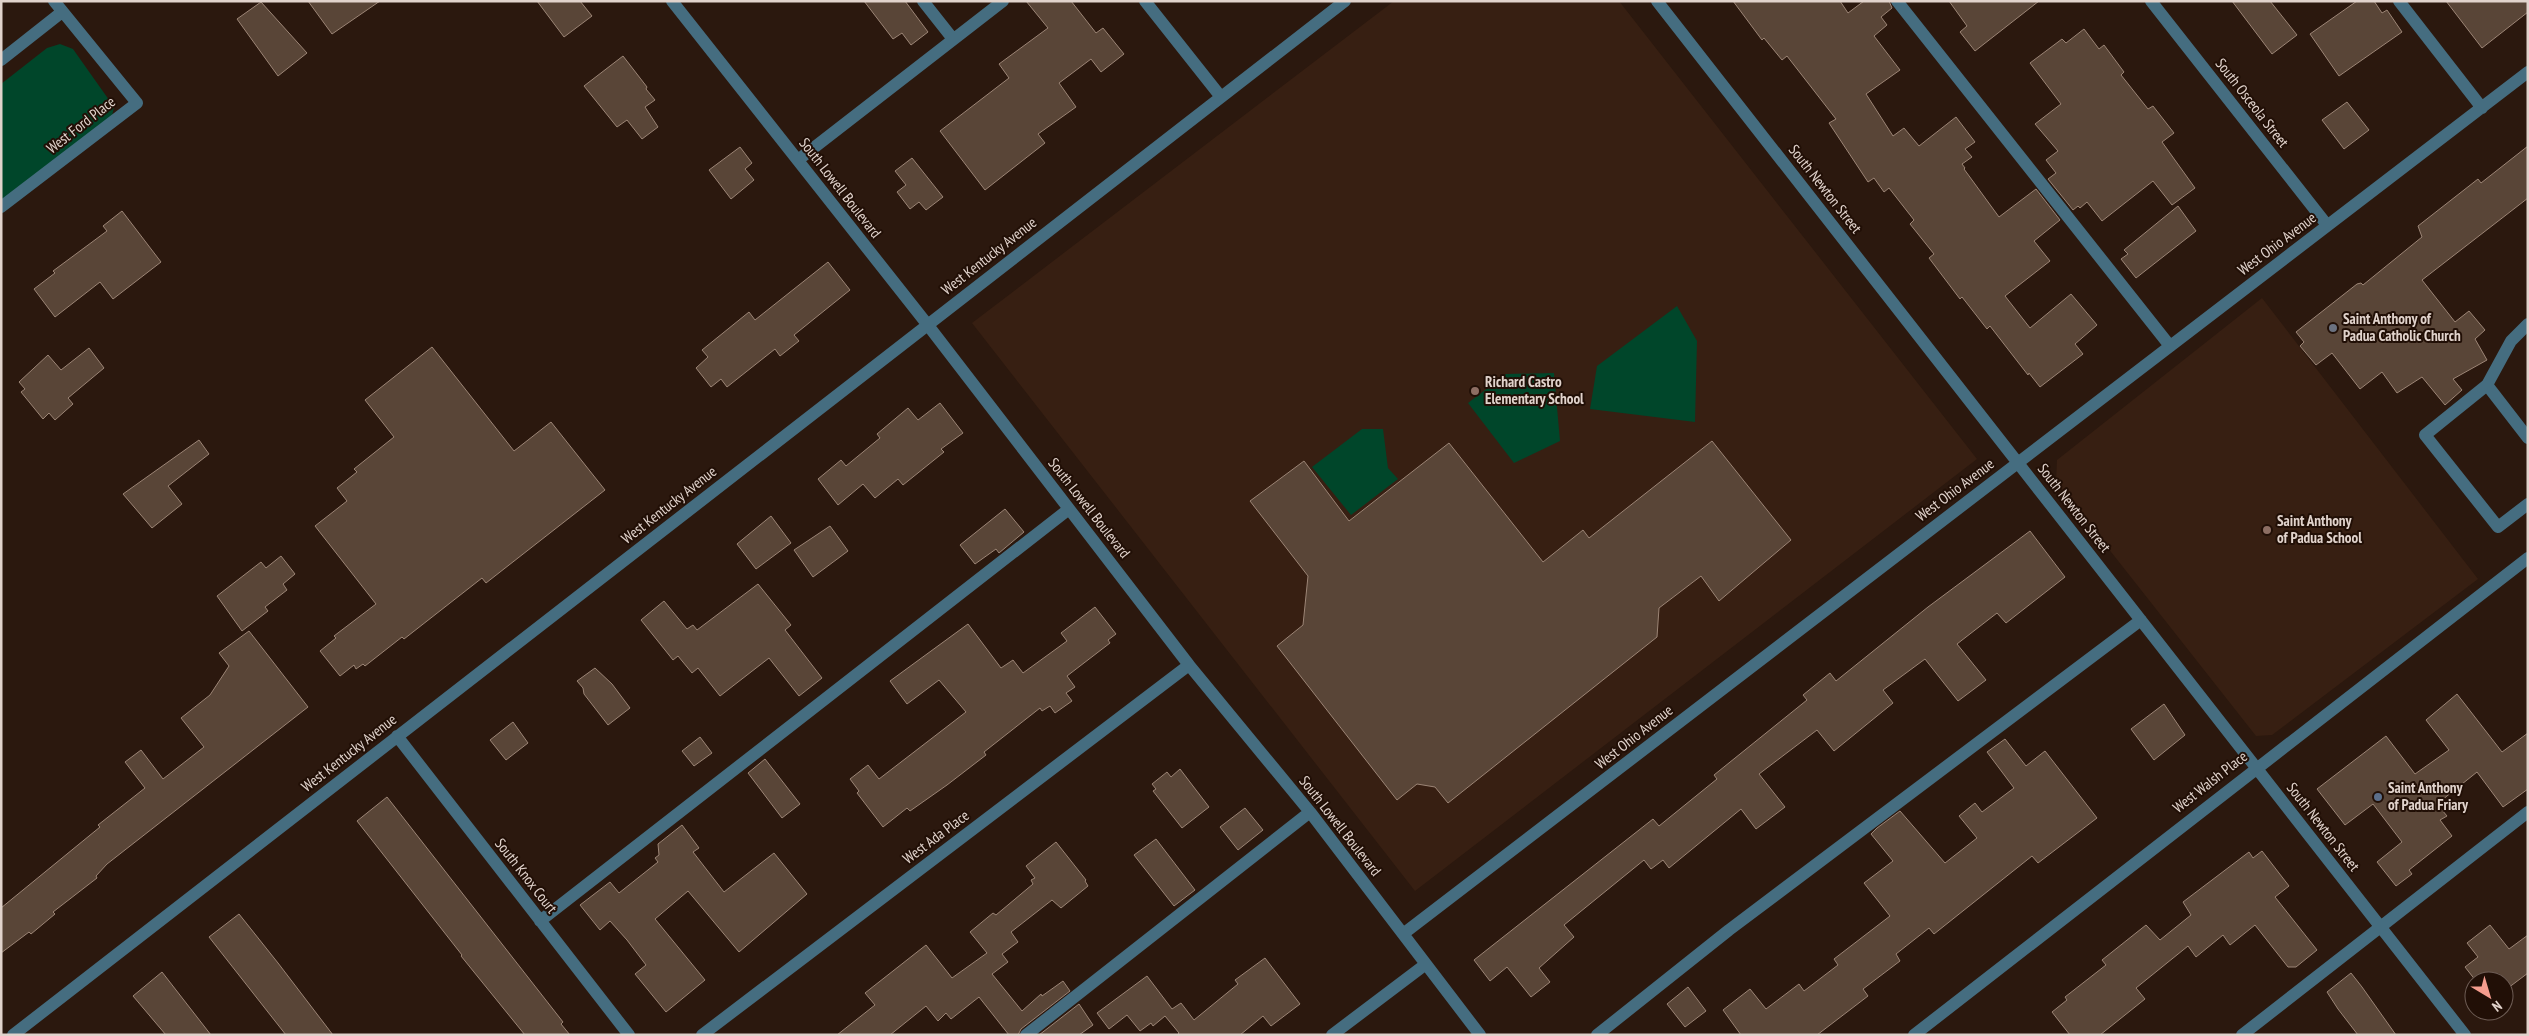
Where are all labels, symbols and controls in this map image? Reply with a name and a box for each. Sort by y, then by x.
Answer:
street label: South Osceola Street [2212,54,2293,151]
street label: West Ford Place [42,92,119,157]
street label: South Lowell Boulevard [795,134,886,242]
street label: South Newton Street [1785,140,1866,237]
street label: West Ohio Avenue [2234,208,2320,279]
street label: West Kentucky Avenue [937,213,1040,299]
place label: Saint Anthony of Padua Catholic Church [2343,309,2461,345]
marker: Saint Anthony of Padua Catholic Church [2327,322,2339,334]
place label: Richard Castro Elementary School [1485,372,1584,408]
marker: Richard Castro Elementary School [1469,385,1481,397]
street label: South Lowell Boulevard [1044,454,1135,562]
street label: West Ohio Avenue [1912,454,1998,525]
street label: South Newton Street [2034,459,2115,556]
street label: West Kentucky Avenue [617,462,720,548]
place label: Saint Anthony of Padua School [2277,511,2362,547]
marker: Saint Anthony of Padua School [2261,524,2273,536]
street label: West Ohio Avenue [1591,700,1676,773]
street label: West Kentucky Avenue [297,710,400,796]
street label: West Walsh Place [2169,747,2251,817]
street label: South Lowell Boulevard [1295,772,1386,880]
street label: South Newton Street [2283,778,2364,875]
place label: Saint Anthony of Padua Friary [2388,778,2469,814]
marker: Saint Anthony of Padua Friary [2372,791,2384,803]
street label: West Ada Place [899,806,973,868]
street label: South Knox Court [491,834,562,917]
north arrow [2464,971,2514,1021]
text: N [2488,997,2506,1016]

